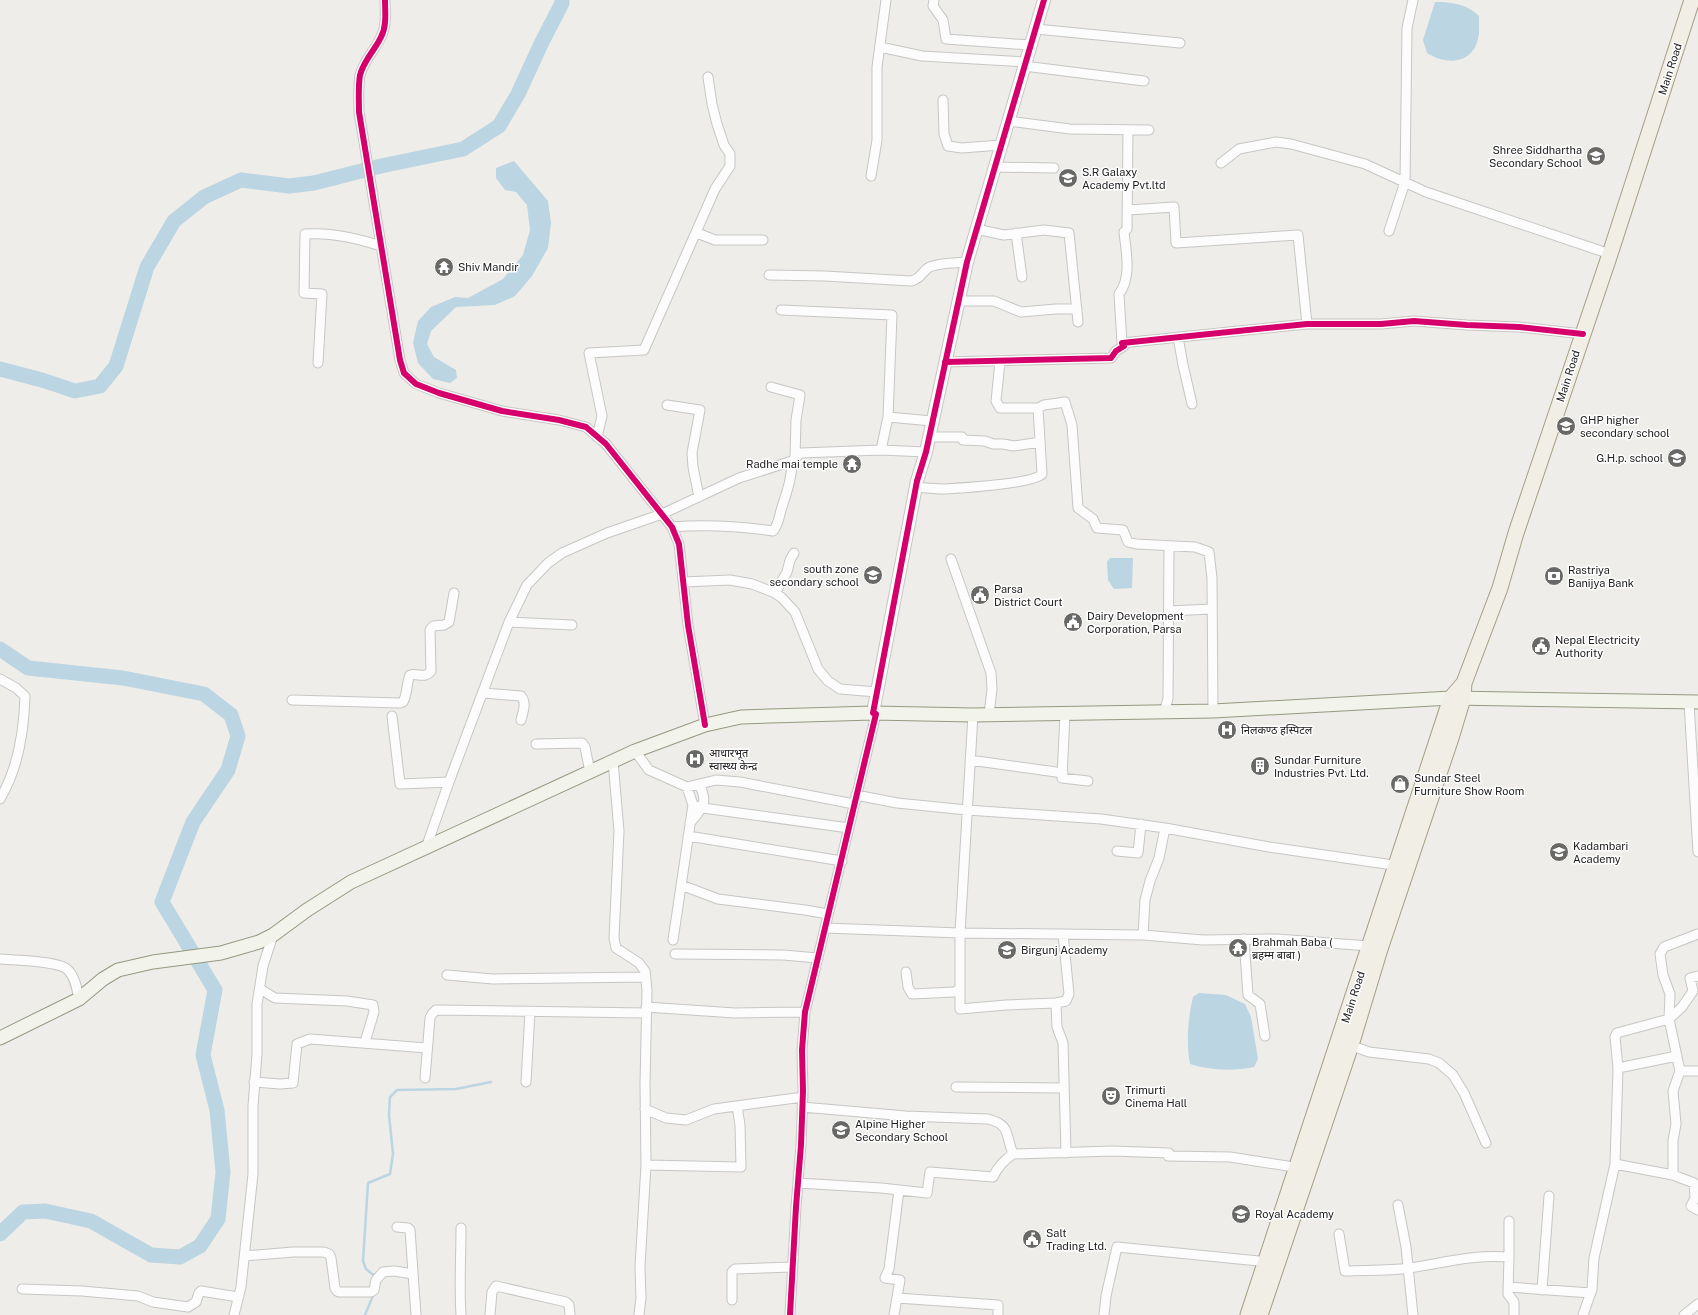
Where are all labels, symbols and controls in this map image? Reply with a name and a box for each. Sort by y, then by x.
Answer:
street label: Main Road [1656,42,1684,96]
place label: Shree Siddhartha Secondary School [1489,144,1582,169]
school or university icon: Shree Siddhartha Secondary School [1585,145,1607,167]
place label: S.R Galaxy Academy Pvt.ltd [1082,166,1165,191]
school or university icon: S.R Galaxy Academy Pvt.ltd [1057,167,1079,189]
temple icon: Shiv Mandir [433,256,455,278]
place label: Shiv Mandir [458,261,518,273]
street label: Main Road [1554,349,1582,403]
place label: GHP higher secondary school [1580,414,1670,439]
school or university icon: GHP higher secondary school [1555,415,1577,437]
school or university icon: G.H.p. school [1666,447,1688,469]
place label: G.H.p. school [1596,452,1663,464]
temple icon: Radhe mai temple [841,453,863,475]
place label: Radhe mai temple [746,458,838,470]
place label: south zone secondary school [769,563,859,588]
school or university icon: south zone secondary school [862,564,884,586]
place label: Rastriya Banijya Bank [1568,564,1634,589]
bank icon: Rastriya Banijya Bank [1543,565,1565,587]
place label: Parsa District Court [994,583,1062,608]
public building icon: Parsa District Court [969,584,991,606]
place label: Dairy Development Corporation, Parsa [1087,610,1184,635]
public building icon: Dairy Development Corporation, Parsa [1062,611,1084,633]
place label: Nepal Electricity Authority [1555,634,1640,659]
public building icon: Nepal Electricity Authority [1530,635,1552,657]
hospital icon: निलकण्ठ हस्पिटल [1216,719,1238,741]
place label: निलकण्ठ हस्पिटल [1241,724,1313,736]
place label: आधारभूत स्वास्थ्य केन्द्र [709,747,757,772]
hospital icon: आधारभूत स्वास्थ्य केन्द्र [684,748,706,770]
place label: Sundar Furniture Industries Pvt. Ltd. [1274,754,1369,779]
building icon: Sundar Furniture Industries Pvt. Ltd. [1249,755,1271,777]
place label: Sundar Steel Furniture Show Room [1414,772,1524,797]
shop icon: Sundar Steel Furniture Show Room [1389,773,1411,795]
place label: Kadambari Academy [1573,840,1628,865]
school or university icon: Kadambari Academy [1548,841,1570,863]
place label: Brahmah Baba ( ब्रहम्म बाबा ) [1252,936,1333,961]
temple icon: Brahmah Baba ( ब्रहम्म बाबा ) [1227,937,1249,959]
school or university icon: Birgunj Academy [996,939,1018,961]
place label: Birgunj Academy [1021,944,1108,956]
street label: Main Road [1339,970,1367,1024]
place label: Trimurti Cinema Hall [1125,1084,1187,1109]
theatre icon: Trimurti Cinema Hall [1100,1085,1122,1107]
place label: Alpine Higher Secondary School [855,1118,948,1143]
school or university icon: Alpine Higher Secondary School [830,1119,852,1141]
school or university icon: Royal Academy [1230,1203,1252,1225]
place label: Royal Academy [1255,1208,1334,1220]
place label: Salt Trading Ltd. [1046,1227,1107,1252]
public building icon: Salt Trading Ltd. [1021,1228,1043,1250]

